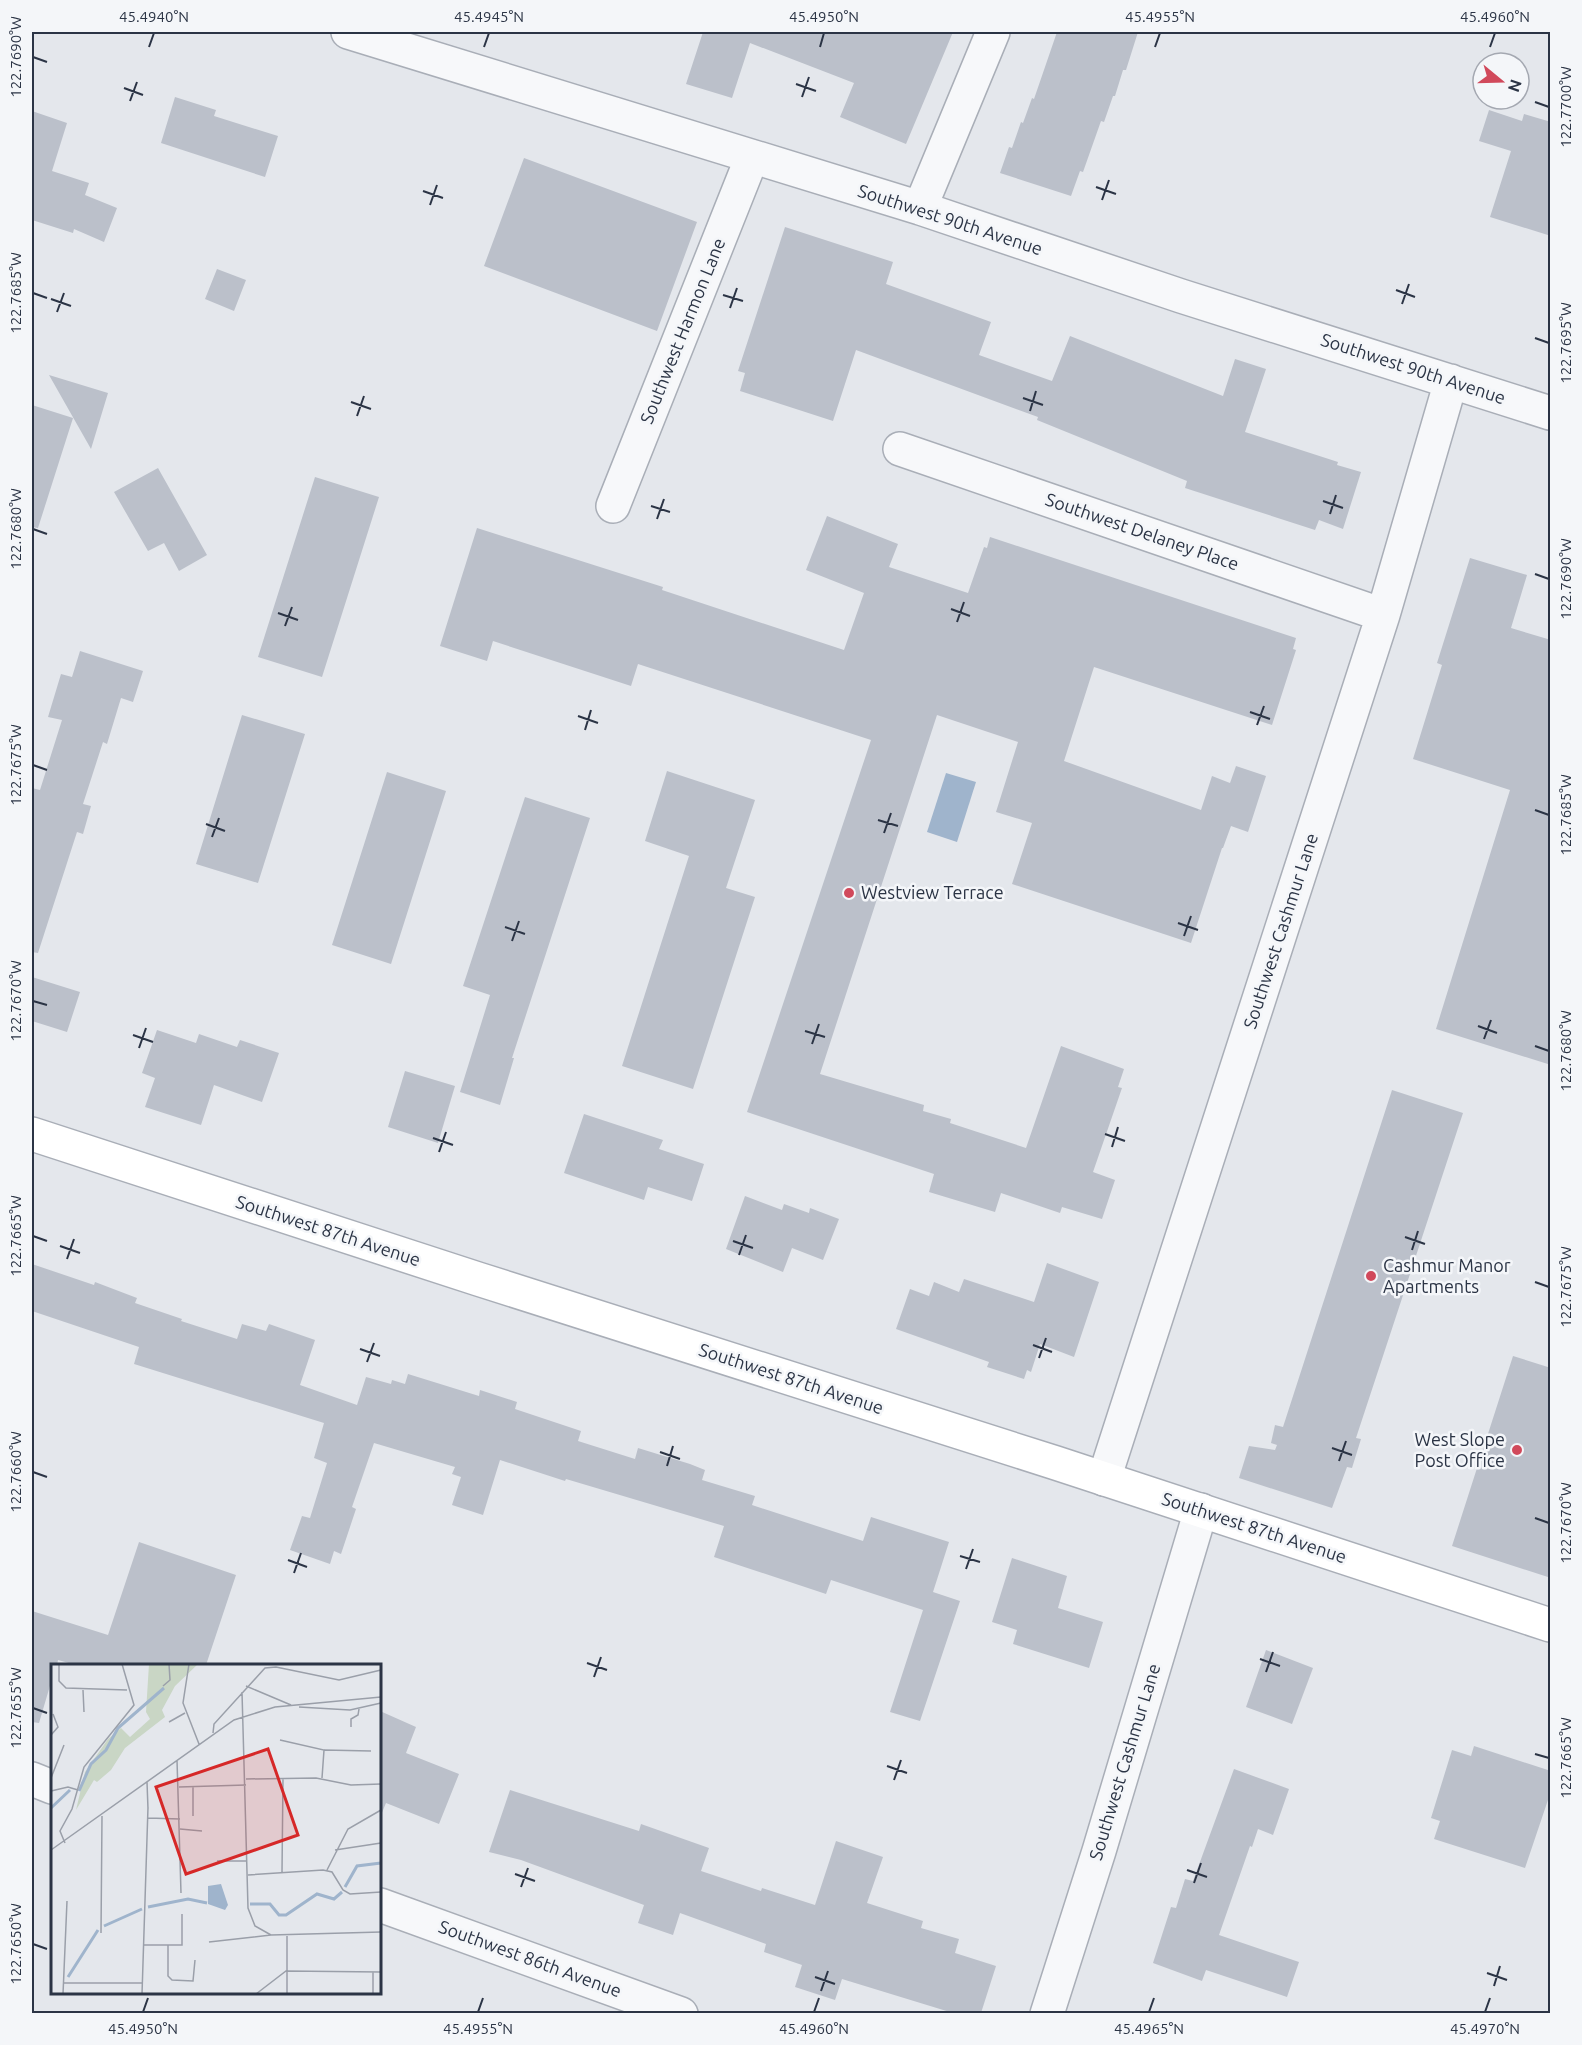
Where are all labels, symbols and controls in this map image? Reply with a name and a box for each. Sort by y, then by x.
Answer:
text: 45.4940°N [119,8,189,25]
text: 45.4945°N [454,8,524,25]
text: 45.4950°N [789,8,859,25]
text: 45.4955°N [1125,8,1195,25]
text: 45.4960°N [1460,8,1530,25]
text: 122.7690°W [7,16,24,98]
north arrow [1471,51,1531,111]
text: 122.7700°W [1557,66,1574,148]
text: N [1505,77,1526,94]
street label: Southwest 90th Avenue [855,180,1045,258]
street label: Southwest Harmon Lane [636,235,728,426]
text: 122.7685°W [7,252,24,334]
text: 122.7695°W [1557,302,1574,384]
street label: Southwest 90th Avenue [1318,329,1508,407]
text: 122.7680°W [7,488,24,570]
street label: Southwest Delaney Place [1043,489,1242,574]
text: 122.7690°W [1557,538,1574,620]
text: 122.7675°W [7,724,24,806]
text: 122.7685°W [1557,774,1574,856]
street label: Southwest Cashmur Lane [1239,830,1321,1031]
place label: Westview Terrace [861,882,1004,902]
marker: Westview Terrace [842,886,856,900]
text: 122.7670°W [7,960,24,1042]
text: 122.7680°W [1557,1010,1574,1092]
street label: Southwest 87th Avenue [233,1191,423,1269]
text: 122.7665°W [7,1195,24,1277]
text: 122.7675°W [1557,1246,1574,1328]
place label: Cashmur Manor Apartments [1383,1255,1511,1296]
marker: Cashmur Manor Apartments [1364,1269,1378,1283]
street label: Southwest 87th Avenue [696,1339,886,1417]
place label: West Slope Post Office [1415,1429,1505,1470]
text: 122.7660°W [7,1431,24,1513]
marker: West Slope Post Office [1510,1443,1524,1457]
text: 122.7670°W [1557,1482,1574,1564]
street label: Southwest 87th Avenue [1159,1488,1349,1566]
street label: Southwest Cashmur Lane [1085,1661,1163,1862]
inset map [51,1664,381,1994]
text: 122.7655°W [7,1667,24,1749]
text: 122.7665°W [1557,1717,1574,1799]
text: 122.7650°W [7,1903,24,1985]
street label: Southwest 86th Avenue [436,1916,624,2000]
text: 45.4950°N [108,2020,178,2037]
text: 45.4955°N [443,2020,513,2037]
text: 45.4960°N [779,2020,849,2037]
text: 45.4965°N [1114,2020,1184,2037]
text: 45.4970°N [1450,2020,1520,2037]

